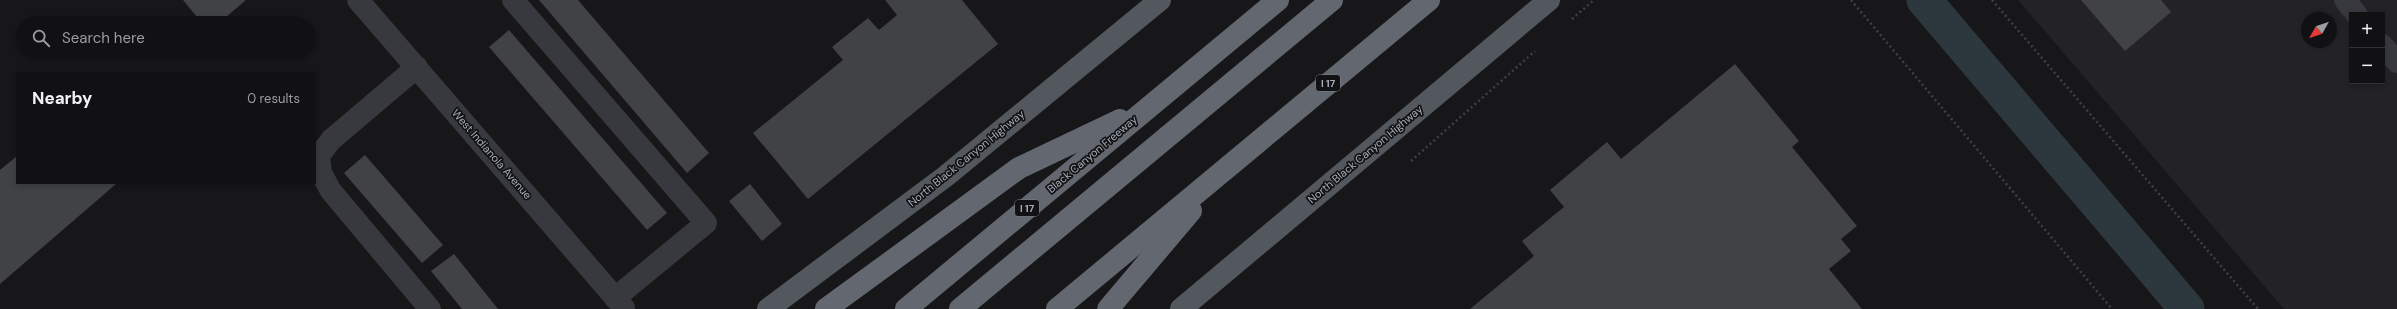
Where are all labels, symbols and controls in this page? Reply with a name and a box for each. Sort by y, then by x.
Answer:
north arrow [2301,12,2337,48]
map controls [2349,12,2385,84]
button: + [2349,12,2385,48]
search box [16,16,316,60]
icon: search [30,27,52,49]
text: Search here [62,28,145,48]
button: − [2349,48,2385,84]
road number: I 17 [1316,75,1340,91]
text: Nearby [32,87,92,109]
text: 0 results [247,90,300,107]
street label: North Black Canyon Highway [1305,102,1425,206]
street label: West Indianola Avenue [449,106,535,202]
street label: North Black Canyon Highway [905,107,1027,209]
street label: Black Canyon Freeway [1044,112,1140,196]
road number: I 17 [1015,200,1039,216]

